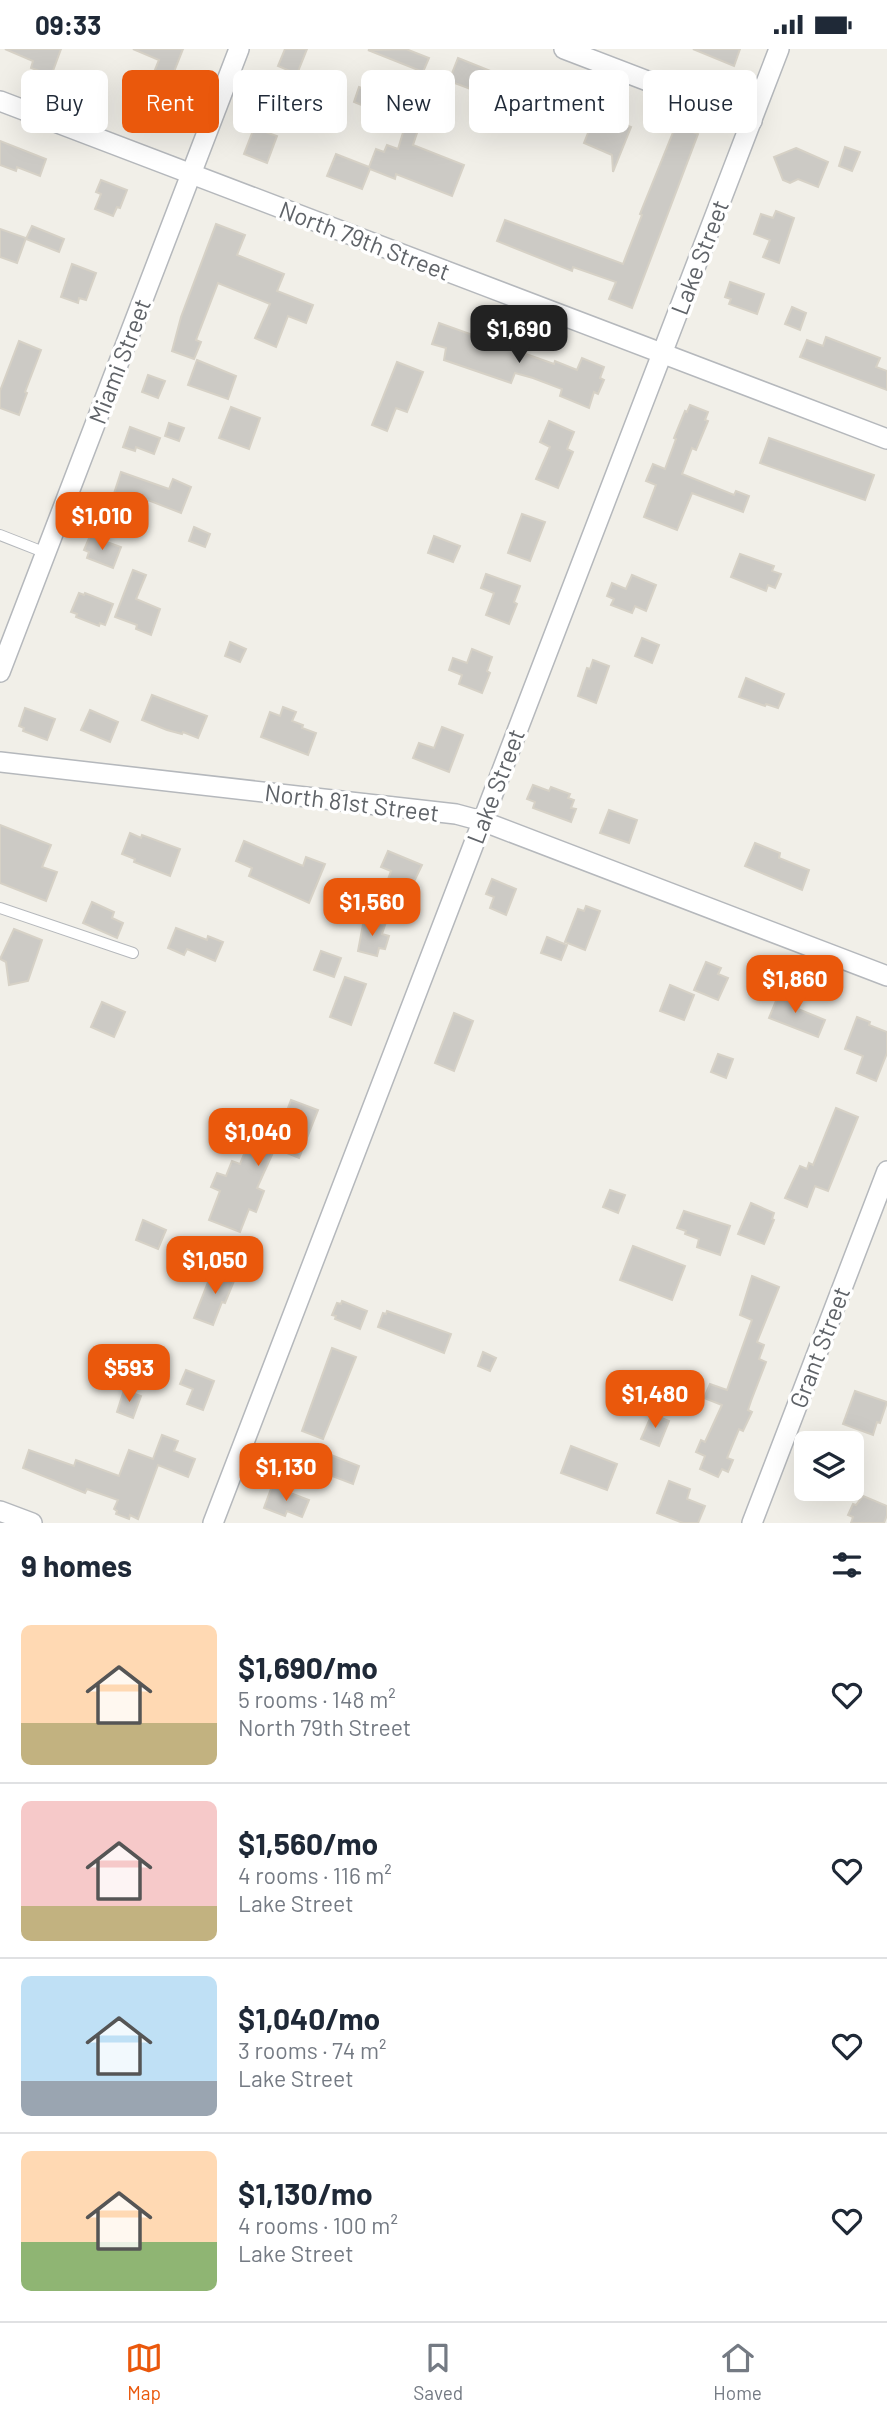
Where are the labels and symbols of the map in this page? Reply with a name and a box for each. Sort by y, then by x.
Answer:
street label: North 79th Street [275,194,455,286]
street label: Lake Street [664,196,734,318]
street label: Miami Street [82,294,156,428]
pin: $1,690 [462,305,576,365]
pin: $1,010 [45,493,159,552]
street label: Lake Street [460,725,530,847]
street label: North 81st Street [263,777,441,827]
pin: $1,560 [315,879,429,938]
pin: $1,860 [738,955,852,1015]
pin: $1,040 [201,1109,315,1168]
pin: $1,050 [158,1237,272,1296]
street label: Grant Street [783,1282,855,1412]
pin: $593 [88,1345,170,1404]
pin: $1,480 [598,1371,712,1430]
pin: $1,130 [229,1443,343,1503]

